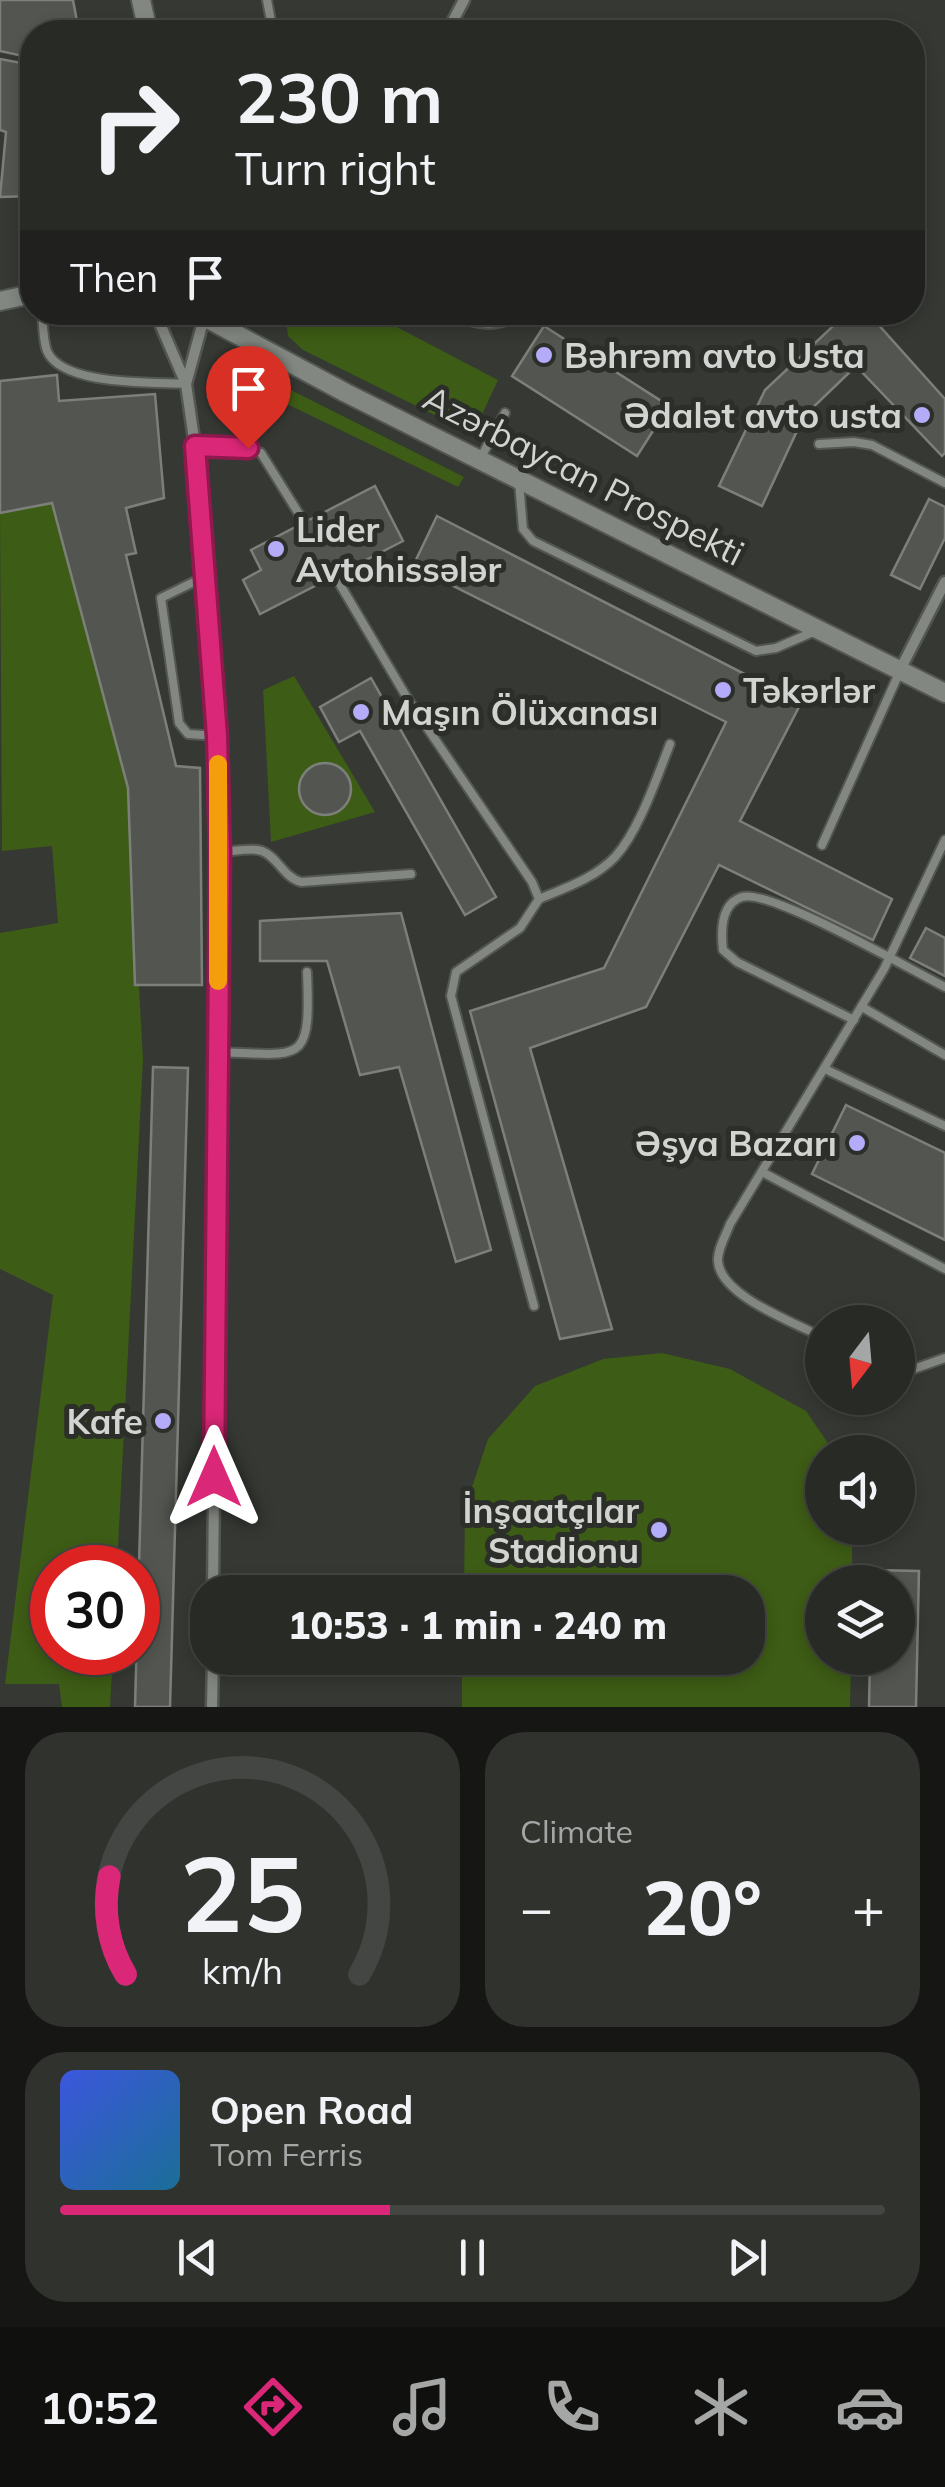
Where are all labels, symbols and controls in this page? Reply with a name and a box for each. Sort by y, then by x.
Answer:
text: 230 m [235,53,443,141]
icon: right [70,60,200,190]
text: Turn right [235,140,436,196]
icon: arrive [178,250,233,305]
text: Then [70,254,158,302]
place label: Bəhrəm avto Usta [564,333,865,377]
marker: Bəhrəm avto Usta [533,344,555,366]
pin [206,346,291,449]
icon: arrive [221,361,276,416]
street label: Azərbaycan Prospekti [416,375,752,575]
place label: Ədalət avto usta [623,393,902,437]
marker: Ədalət avto usta [911,404,933,426]
place label: Lider Avtohissələr [296,507,501,591]
marker: Lider Avtohissələr [265,538,287,560]
place label: Təkərlər [743,668,875,712]
marker: Təkərlər [712,679,734,701]
place label: Maşın Ölüxanası [381,690,658,734]
marker: Maşın Ölüxanası [350,701,372,723]
place label: Əşya Bazarı [634,1121,837,1165]
marker: Əşya Bazarı [846,1132,868,1154]
north arrow [805,1305,915,1415]
map controls [805,1305,915,1675]
place label: Kafe [66,1399,143,1443]
marker: Kafe [152,1410,174,1432]
position arrow [162,1425,266,1529]
button: sound [805,1435,915,1545]
place label: İnşaatçılar Stadionu [463,1488,639,1572]
marker: İnşaatçılar Stadionu [648,1519,670,1541]
speed limit sign: 30 [30,1545,160,1675]
button: layers [805,1565,915,1675]
text: 10:53 · 1 min · 240 m [288,1601,667,1649]
text: Climate [520,1811,633,1851]
text: 25 [180,1827,305,1958]
text: 20° [643,1860,762,1954]
text: − [520,1873,553,1942]
text: + [852,1873,885,1942]
text: km/h [202,1948,283,1993]
text: Open Road [210,2086,413,2134]
text: Tom Ferris [210,2134,363,2174]
icon: previous [170,2230,225,2285]
icon: pause [445,2230,500,2285]
icon: next [720,2230,775,2285]
icon: directions [238,2372,308,2442]
icon: music [387,2372,457,2442]
icon: phone [537,2372,607,2442]
icon: climate [686,2372,756,2442]
icon: car [835,2372,905,2442]
text: 10:52 [40,2379,159,2435]

